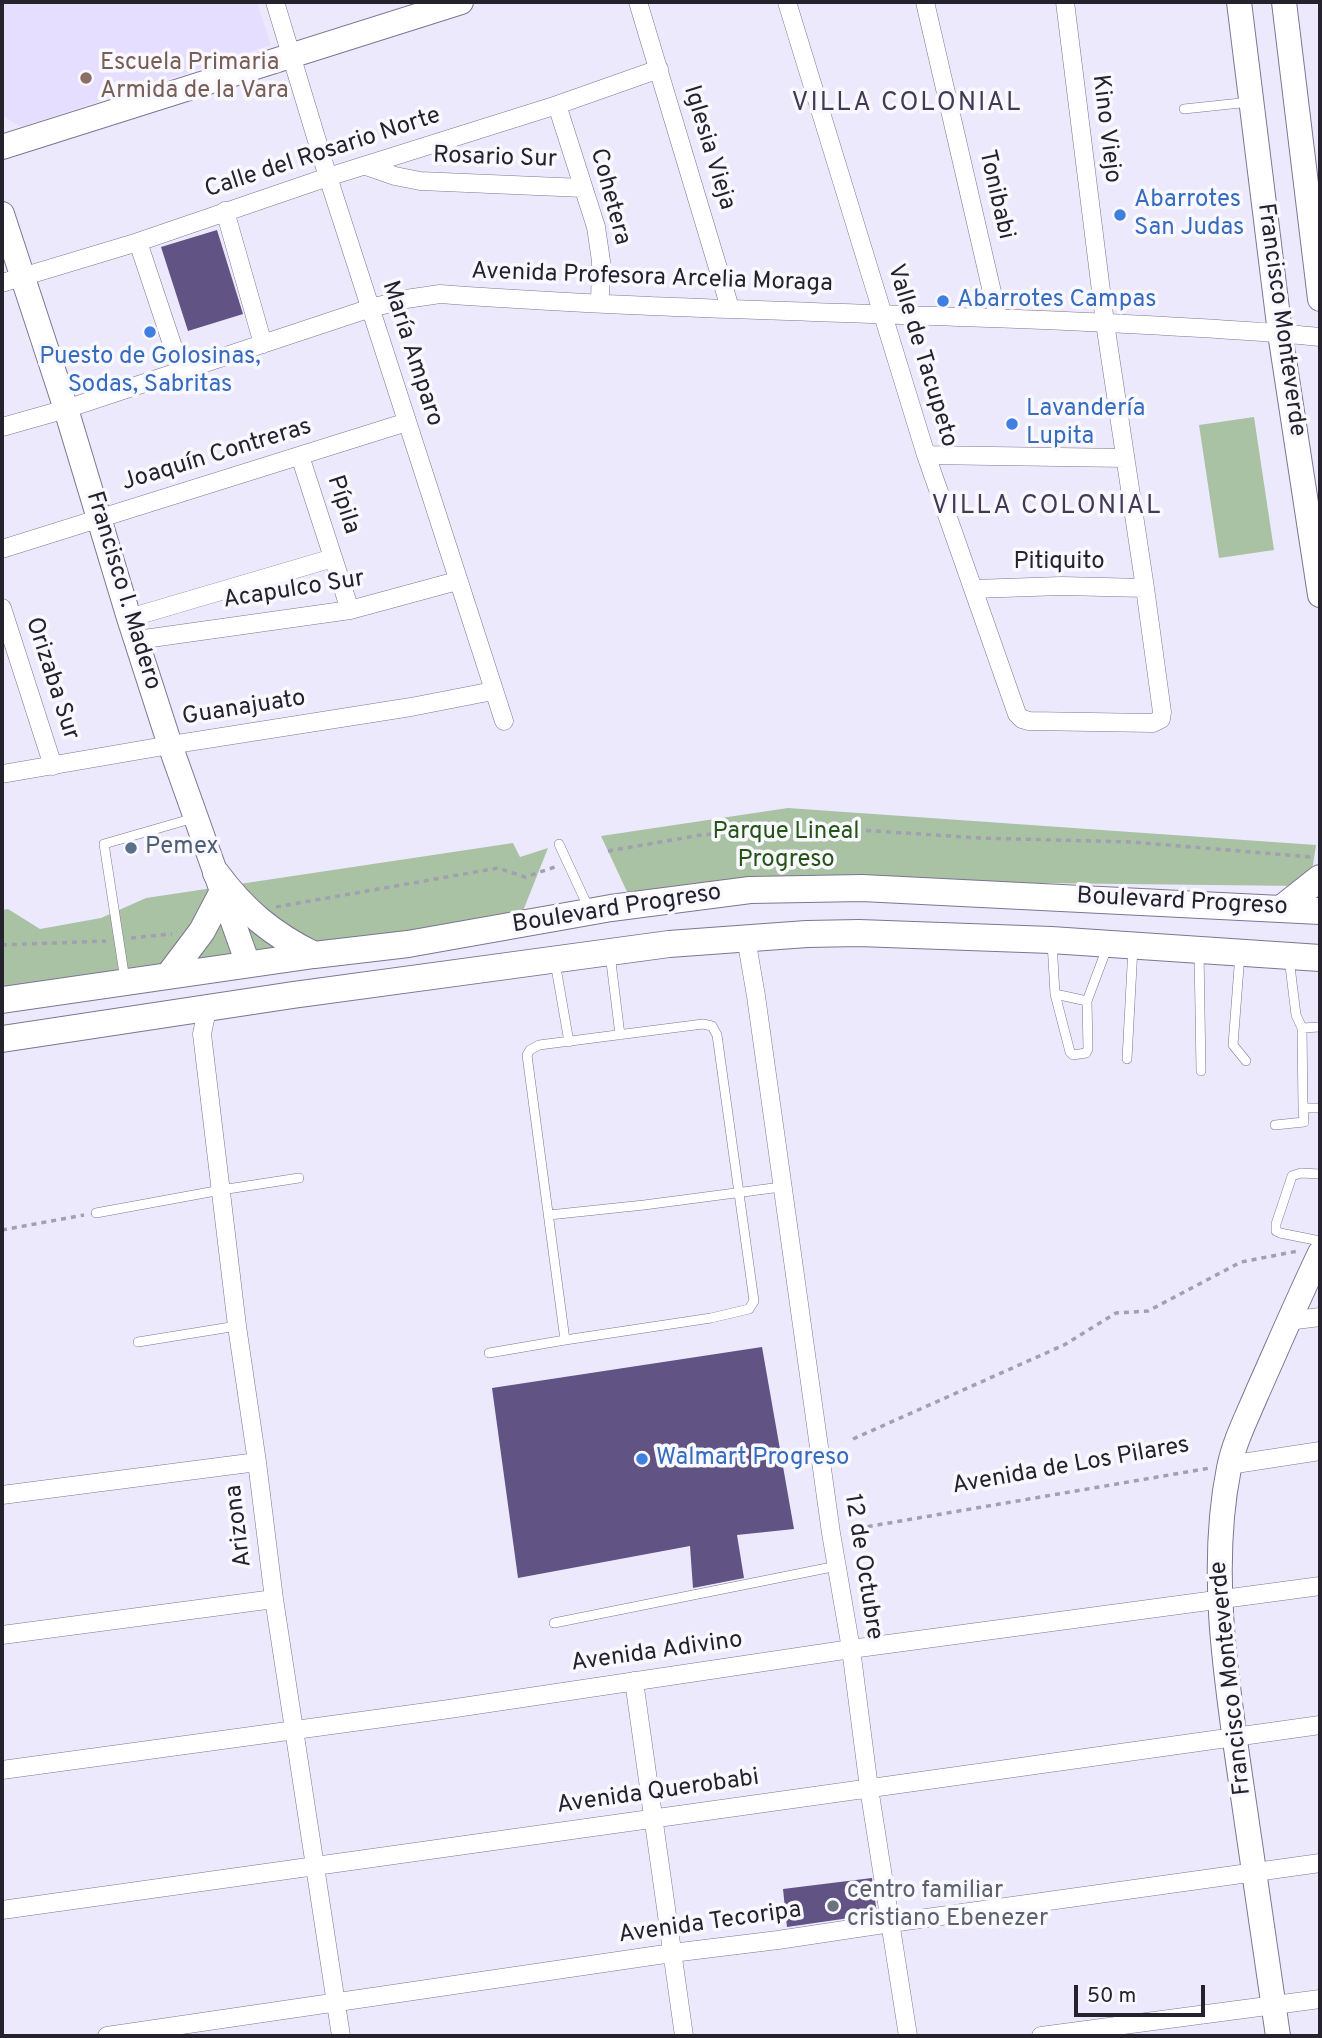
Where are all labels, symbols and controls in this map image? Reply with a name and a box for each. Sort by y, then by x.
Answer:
place label: Escuela Primaria Armida de la Vara [100,50,289,106]
marker: Escuela Primaria Armida de la Vara [78,70,94,86]
street label: Kino Viejo [1084,73,1126,185]
street label: Iglesia Vieja [675,82,741,214]
district label: VILLA COLONIAL [793,89,1021,121]
street label: Calle del Rosario Norte [201,102,445,206]
street label: Rosario Sur [432,142,558,176]
street label: Cohetera [582,145,636,249]
street label: Tonibabi [971,148,1019,242]
place label: Abarrotes San Judas [1134,187,1244,243]
street label: Francisco Monteverde [1249,202,1311,438]
marker: Abarrotes San Judas [1112,207,1128,223]
street label: Avenida Profesora Arcelia Moraga [471,258,833,300]
street label: Valle de Tacupeto [880,261,962,451]
street label: María Amparo [374,278,448,430]
place label: Abarrotes Campas [957,287,1156,315]
marker: Abarrotes Campas [935,293,951,309]
marker: Puesto de Golosinas, Sodas, Sabritas [142,324,158,340]
place label: Puesto de Golosinas, Sodas, Sabritas [39,344,261,400]
place label: Lavandería Lupita [1026,396,1145,452]
street label: Joaquín Contreras [119,413,315,499]
marker: Lavandería Lupita [1004,416,1020,432]
street label: Pípila [319,472,365,538]
street label: Francisco I. Madero [78,488,166,694]
district label: VILLA COLONIAL [933,492,1161,524]
street label: Pitiquito [1013,549,1105,577]
street label: Acapulco Sur [221,566,367,616]
street label: Orizaba Sur [18,614,84,744]
street label: Guanajuato [180,685,308,733]
park label: Parque Lineal Progreso [713,819,859,875]
place label: Pemex [145,834,219,862]
marker: Pemex [123,840,139,856]
street label: Boulevard Progreso [510,879,724,941]
street label: Boulevard Progreso [1076,883,1288,923]
street label: Avenida de Los Pilares [950,1432,1192,1502]
place label: Walmart Progreso [656,1445,849,1473]
marker: Walmart Progreso [634,1451,650,1467]
street label: Arizona [221,1483,259,1569]
street label: 12 de Octubre [836,1492,888,1642]
street label: Francisco Monteverde [1205,1560,1259,1796]
street label: Avenida Adivino [569,1627,745,1679]
street label: Avenida Querobabi [555,1765,761,1821]
place label: centro familiar cristiano Ebenezer [847,1878,1048,1934]
street label: Avenida Tecoripa [617,1897,803,1951]
marker: centro familiar cristiano Ebenezer [825,1898,841,1914]
scale bar [1077,1972,1208,2016]
text: 50 m [1087,1983,1136,2010]

